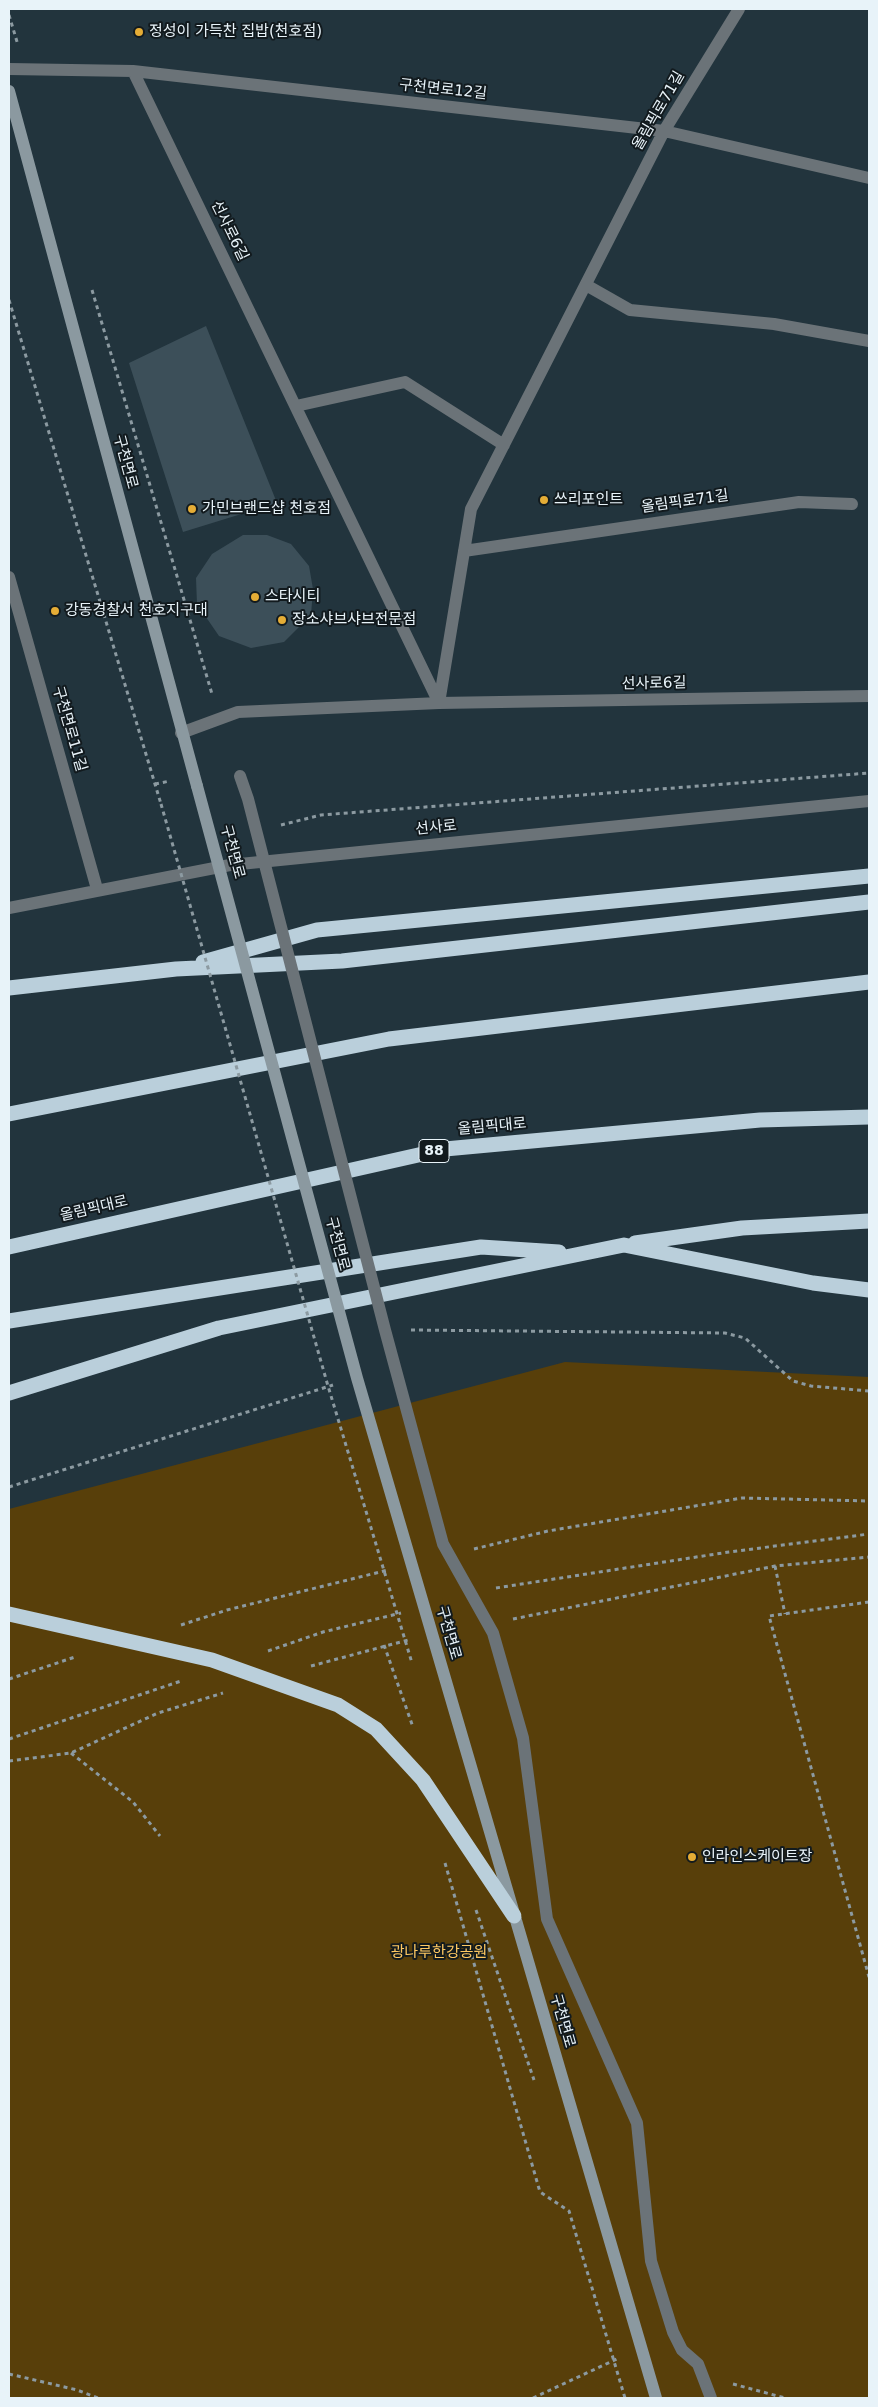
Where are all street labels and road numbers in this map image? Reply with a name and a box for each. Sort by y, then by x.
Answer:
street label: 올림픽로71길 [629,68,689,154]
street label: 구천면로12길 [398,76,488,104]
street label: 선사로6길 [207,198,251,264]
street label: 구천면로 [109,433,141,491]
street label: 올림픽로71길 [640,487,730,517]
street label: 선사로6길 [621,674,687,694]
street label: 구천면로11길 [48,684,90,774]
street label: 선사로 [414,817,458,839]
street label: 구천면로 [216,823,248,881]
street label: 올림픽대로 [457,1115,527,1139]
road number: 88 [419,1140,449,1162]
street label: 올림픽대로 [58,1192,130,1226]
street label: 구천면로 [321,1215,353,1273]
street label: 구천면로 [432,1604,464,1662]
street label: 구천면로 [546,1992,578,2050]

